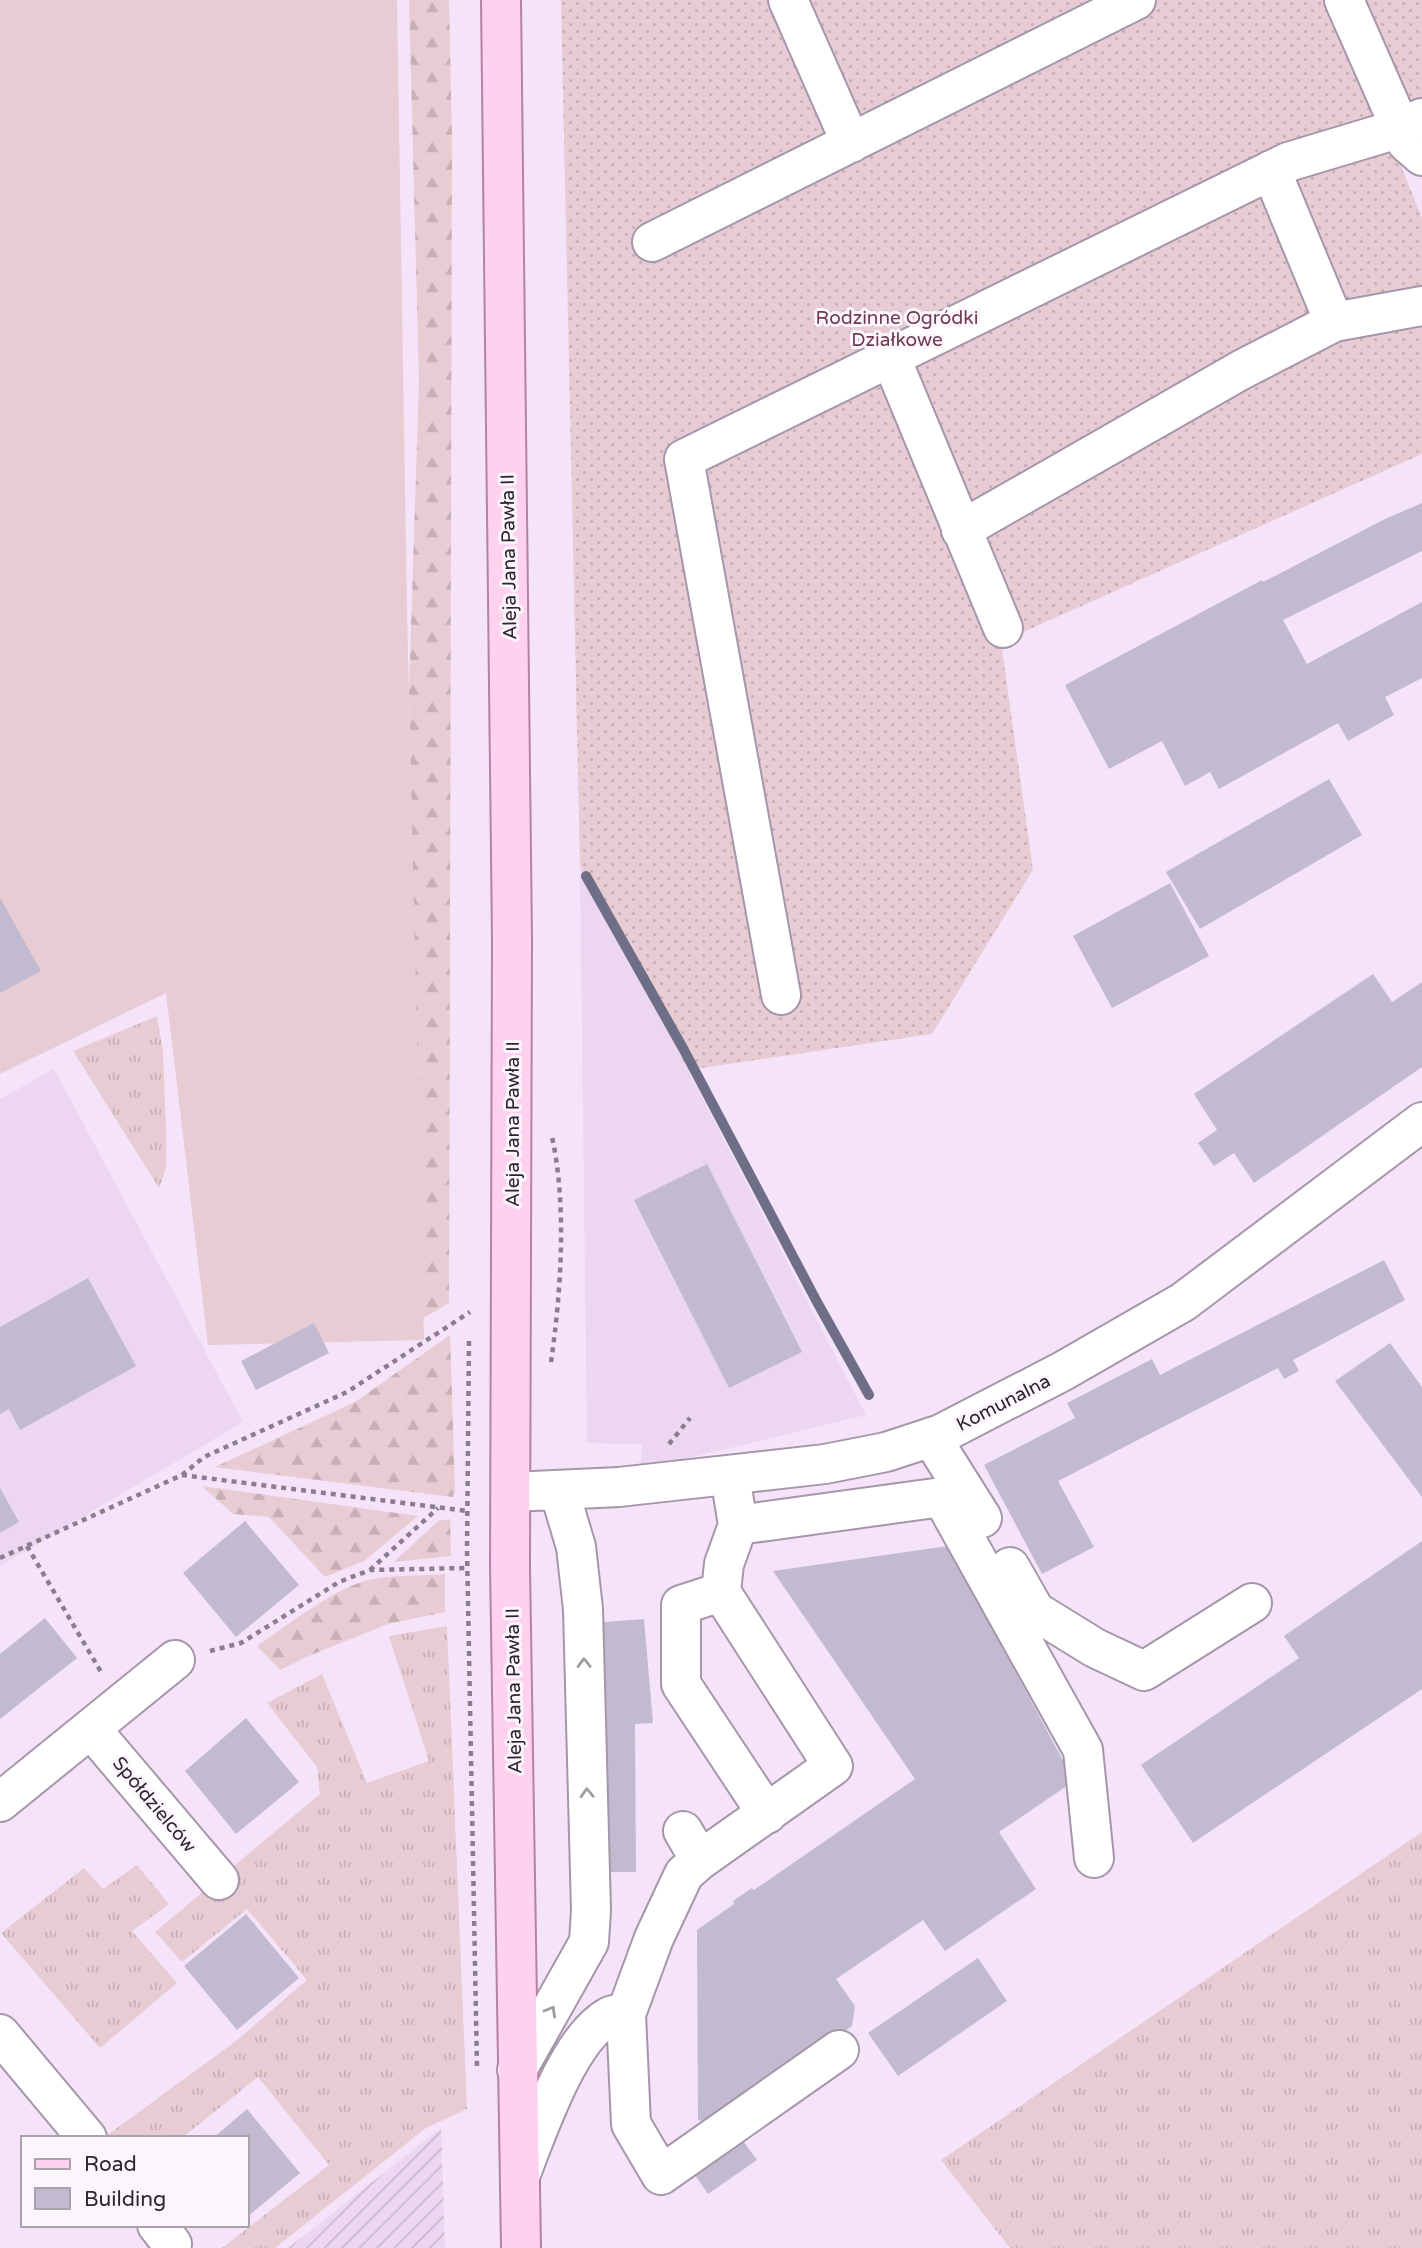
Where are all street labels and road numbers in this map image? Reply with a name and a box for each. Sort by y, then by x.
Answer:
street label: Aleja Jana Pawła II [497,474,521,640]
street label: Aleja Jana Pawła II [502,1041,524,1207]
street label: Komunalna [953,1370,1054,1436]
street label: Aleja Jana Pawła II [502,1608,526,1774]
street label: Spółdzielców [108,1752,201,1857]

